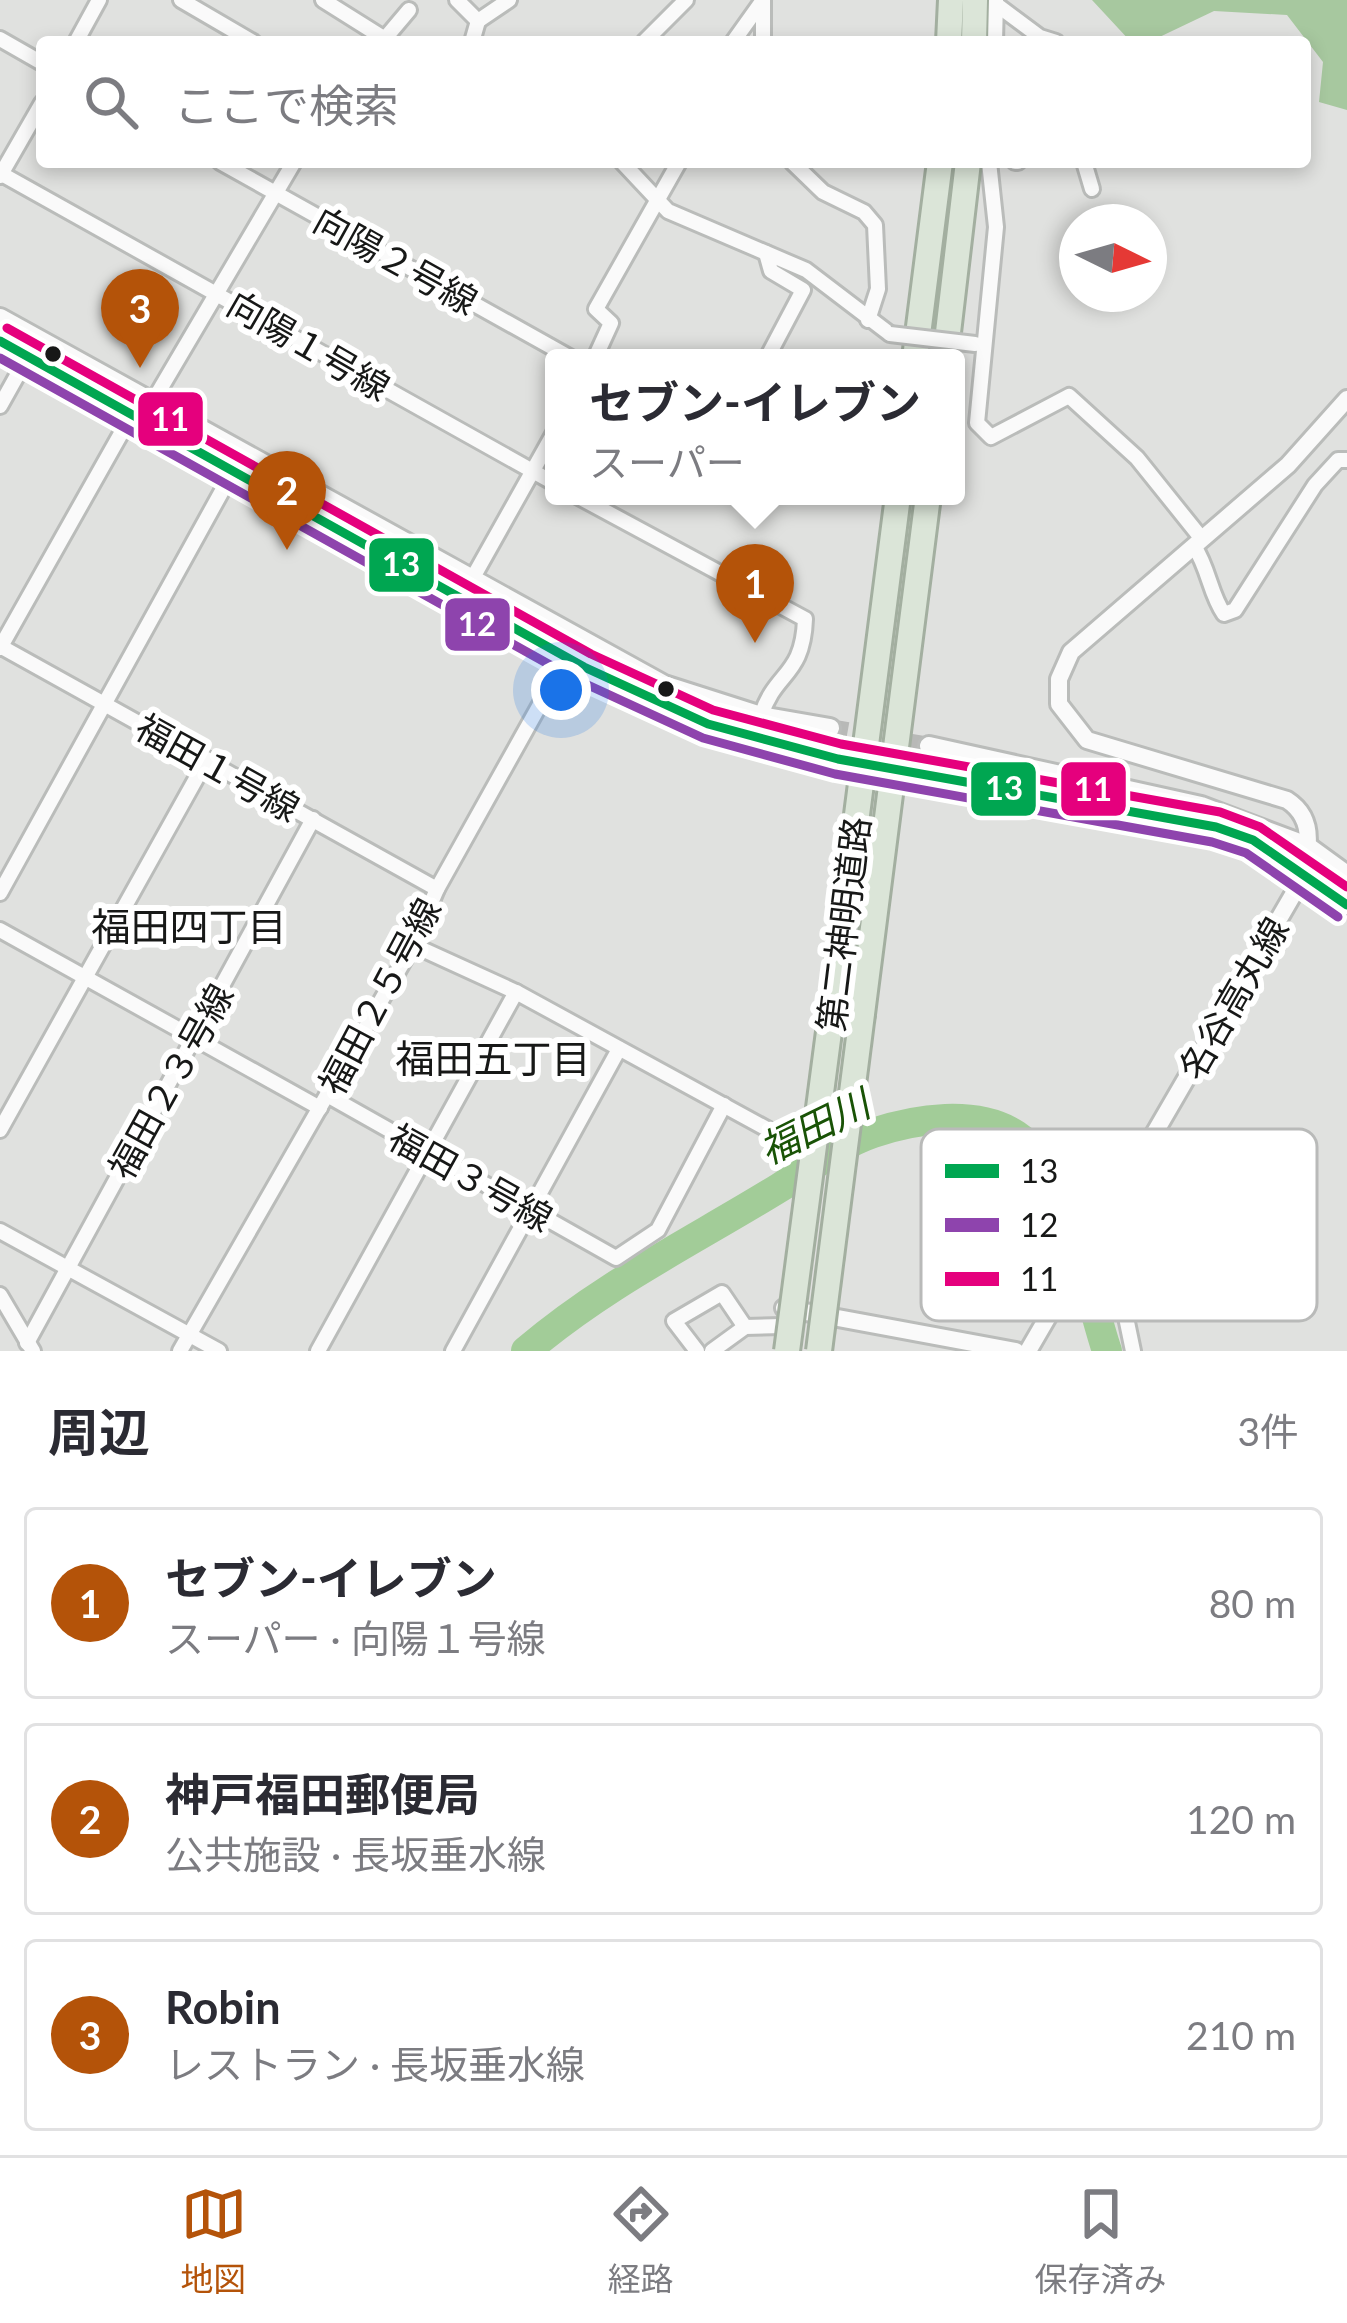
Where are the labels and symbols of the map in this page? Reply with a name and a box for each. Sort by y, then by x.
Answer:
street label: 向陽２号線 [307,197,485,323]
north arrow [1059,204,1167,312]
pin: 3 [101,269,179,368]
street label: 向陽１号線 [220,281,398,409]
unlabelled marker [42,343,64,365]
line badge: 11 [136,390,205,448]
text: 11 [151,398,189,438]
pin: 2 [248,451,326,550]
line badge: 13 [367,536,436,594]
text: 13 [382,543,420,583]
pin: 1 [716,544,794,643]
line badge: 12 [443,596,512,653]
text: 12 [458,603,496,643]
your location [531,660,591,720]
unlabelled marker [655,678,677,700]
street label: 福田１号線 [129,704,307,830]
line badge: 13 [969,760,1038,818]
line badge: 11 [1059,760,1128,818]
text: 13 [985,767,1023,807]
text: 11 [1074,768,1112,808]
street label: 第二神明道路 [808,814,878,1034]
street label: 福田２５号線 [309,890,449,1102]
district label: 福田四丁目 [91,903,287,949]
street label: 名谷高丸線 [1169,909,1297,1087]
street label: 福田２３号線 [98,976,242,1186]
district label: 福田五丁目 [395,1035,591,1081]
water label: 福田川 [751,1078,880,1172]
street label: 福田３号線 [382,1114,560,1240]
legend [921,1129,1317,1321]
text: 13 [1020,1150,1058,1190]
text: 12 [1020,1204,1058,1244]
text: 11 [1020,1258,1058,1298]

